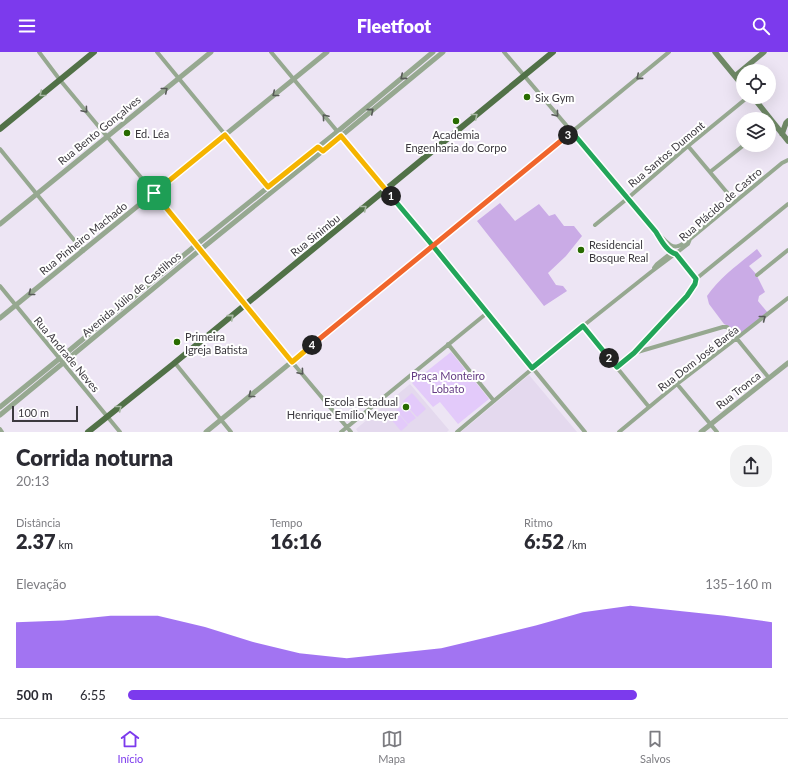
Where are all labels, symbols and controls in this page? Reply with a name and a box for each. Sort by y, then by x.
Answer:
icon: menu [16,15,38,37]
text: Fleetfoot [357,15,431,37]
icon: search [750,15,772,37]
map controls [736,64,776,152]
button: locate [736,64,776,104]
one-way arrow [400,72,407,79]
one-way arrow [636,72,643,79]
one-way arrow [160,87,167,94]
one-way arrow [40,90,47,97]
one-way arrow [273,90,280,97]
place label: Six Gym [535,91,574,104]
street label: Rua Bento Gonçalves [55,92,143,167]
marker: Six Gym [522,92,532,102]
one-way arrow [81,105,88,112]
one-way arrow [367,109,374,116]
one-way arrow [552,109,559,116]
button: layers [736,112,776,152]
one-way arrow [322,114,329,121]
one-way arrow [470,114,477,121]
marker: Academia Engenharia do Corpo [451,116,461,126]
street label: Rua Santos Dumont [625,118,707,190]
pin: 3 [558,125,578,145]
place label: Ed. Léa [135,127,169,140]
marker: Ed. Léa [122,128,132,138]
place label: Academia Engenharia do Corpo [405,128,507,154]
text: 3 [565,128,571,141]
street label: Rua Plácido de Castro [676,165,764,243]
pin [137,176,171,210]
icon: arrive [143,182,165,204]
pin: 1 [381,186,401,206]
text: 1 [388,189,394,202]
street label: Rua Pinheiro Machado [37,199,129,277]
one-way arrow [359,205,366,212]
street label: Rua Sinimbu [288,211,342,259]
place label: Residencial Bosque Real [589,238,648,264]
marker: Residencial Bosque Real [576,245,586,255]
street label: Avenida Júlio de Castilhos [79,249,183,339]
one-way arrow [28,289,36,296]
street label: Rua Andrade Neves [32,314,103,395]
one-way arrow [226,314,233,321]
one-way arrow [758,316,765,323]
street label: Rua Dom José Baréa [655,322,741,394]
place label: Primeira Igreja Batista [185,330,248,356]
pin: 4 [302,335,322,355]
marker: Primeira Igreja Batista [172,337,182,347]
text: 4 [309,338,315,351]
pin: 2 [599,348,619,368]
text: 2 [606,351,612,364]
one-way arrow [296,368,303,375]
park label: Praça Monteiro Lobato [411,369,485,395]
street label: Rua Tronca [713,369,763,411]
one-way arrow [249,390,256,397]
place label: Escola Estadual Henrique Emílio Meyer [287,395,398,421]
marker: Escola Estadual Henrique Emílio Meyer [401,402,411,412]
scale bar [12,404,78,423]
one-way arrow [114,405,122,412]
text: 100 m [18,406,49,419]
text: Corrida noturna [16,444,173,471]
button: share [730,445,772,487]
text: 20:13 [16,473,49,489]
text: Distância [16,516,61,529]
text: Tempo [270,516,302,529]
text: Ritmo [524,516,553,529]
text: 2.37 [16,529,56,553]
text: 16:16 [270,529,322,553]
text: 6:52 [524,529,564,553]
text: km [56,538,73,551]
text: /km [564,538,587,551]
text: Elevação [16,576,66,592]
text: 135–160 m [705,576,772,592]
text: 500 m [16,687,53,703]
text: 6:55 [80,687,106,703]
tab: Início [117,728,143,765]
tab: Mapa [378,728,405,765]
tab: Salvos [640,728,671,765]

